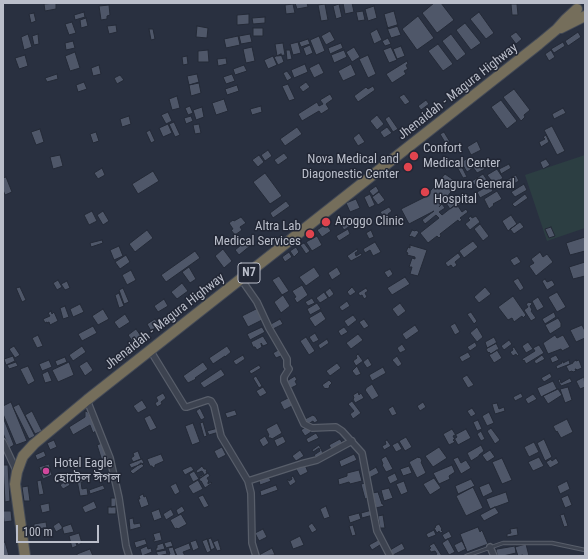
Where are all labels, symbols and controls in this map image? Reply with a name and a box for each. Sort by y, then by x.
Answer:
street label: Jhenaidah - Magura Highway [395,40,521,144]
place label: Confort Medical Center [423,141,500,172]
marker: Confort Medical Center [408,150,420,162]
place label: Nova Medical and Diagonestic Center [302,152,399,183]
marker: Nova Medical and Diagonestic Center [402,161,414,173]
place label: Magura General Hospital [434,177,515,208]
marker: Magura General Hospital [419,186,431,198]
place label: Aroggo Clinic [335,214,404,230]
marker: Aroggo Clinic [320,216,332,228]
place label: Altra Lab Medical Services [214,219,301,250]
marker: Altra Lab Medical Services [304,228,316,240]
road number: N7 [238,263,260,283]
street label: Jhenaidah - Magura Highway [102,270,228,374]
place label: Hotel Eagle হোটেল ঈগল [54,456,120,487]
marker: Hotel Eagle হোটেল ঈগল [41,466,51,476]
scale bar [18,517,101,543]
text: 100 m [23,525,53,539]

